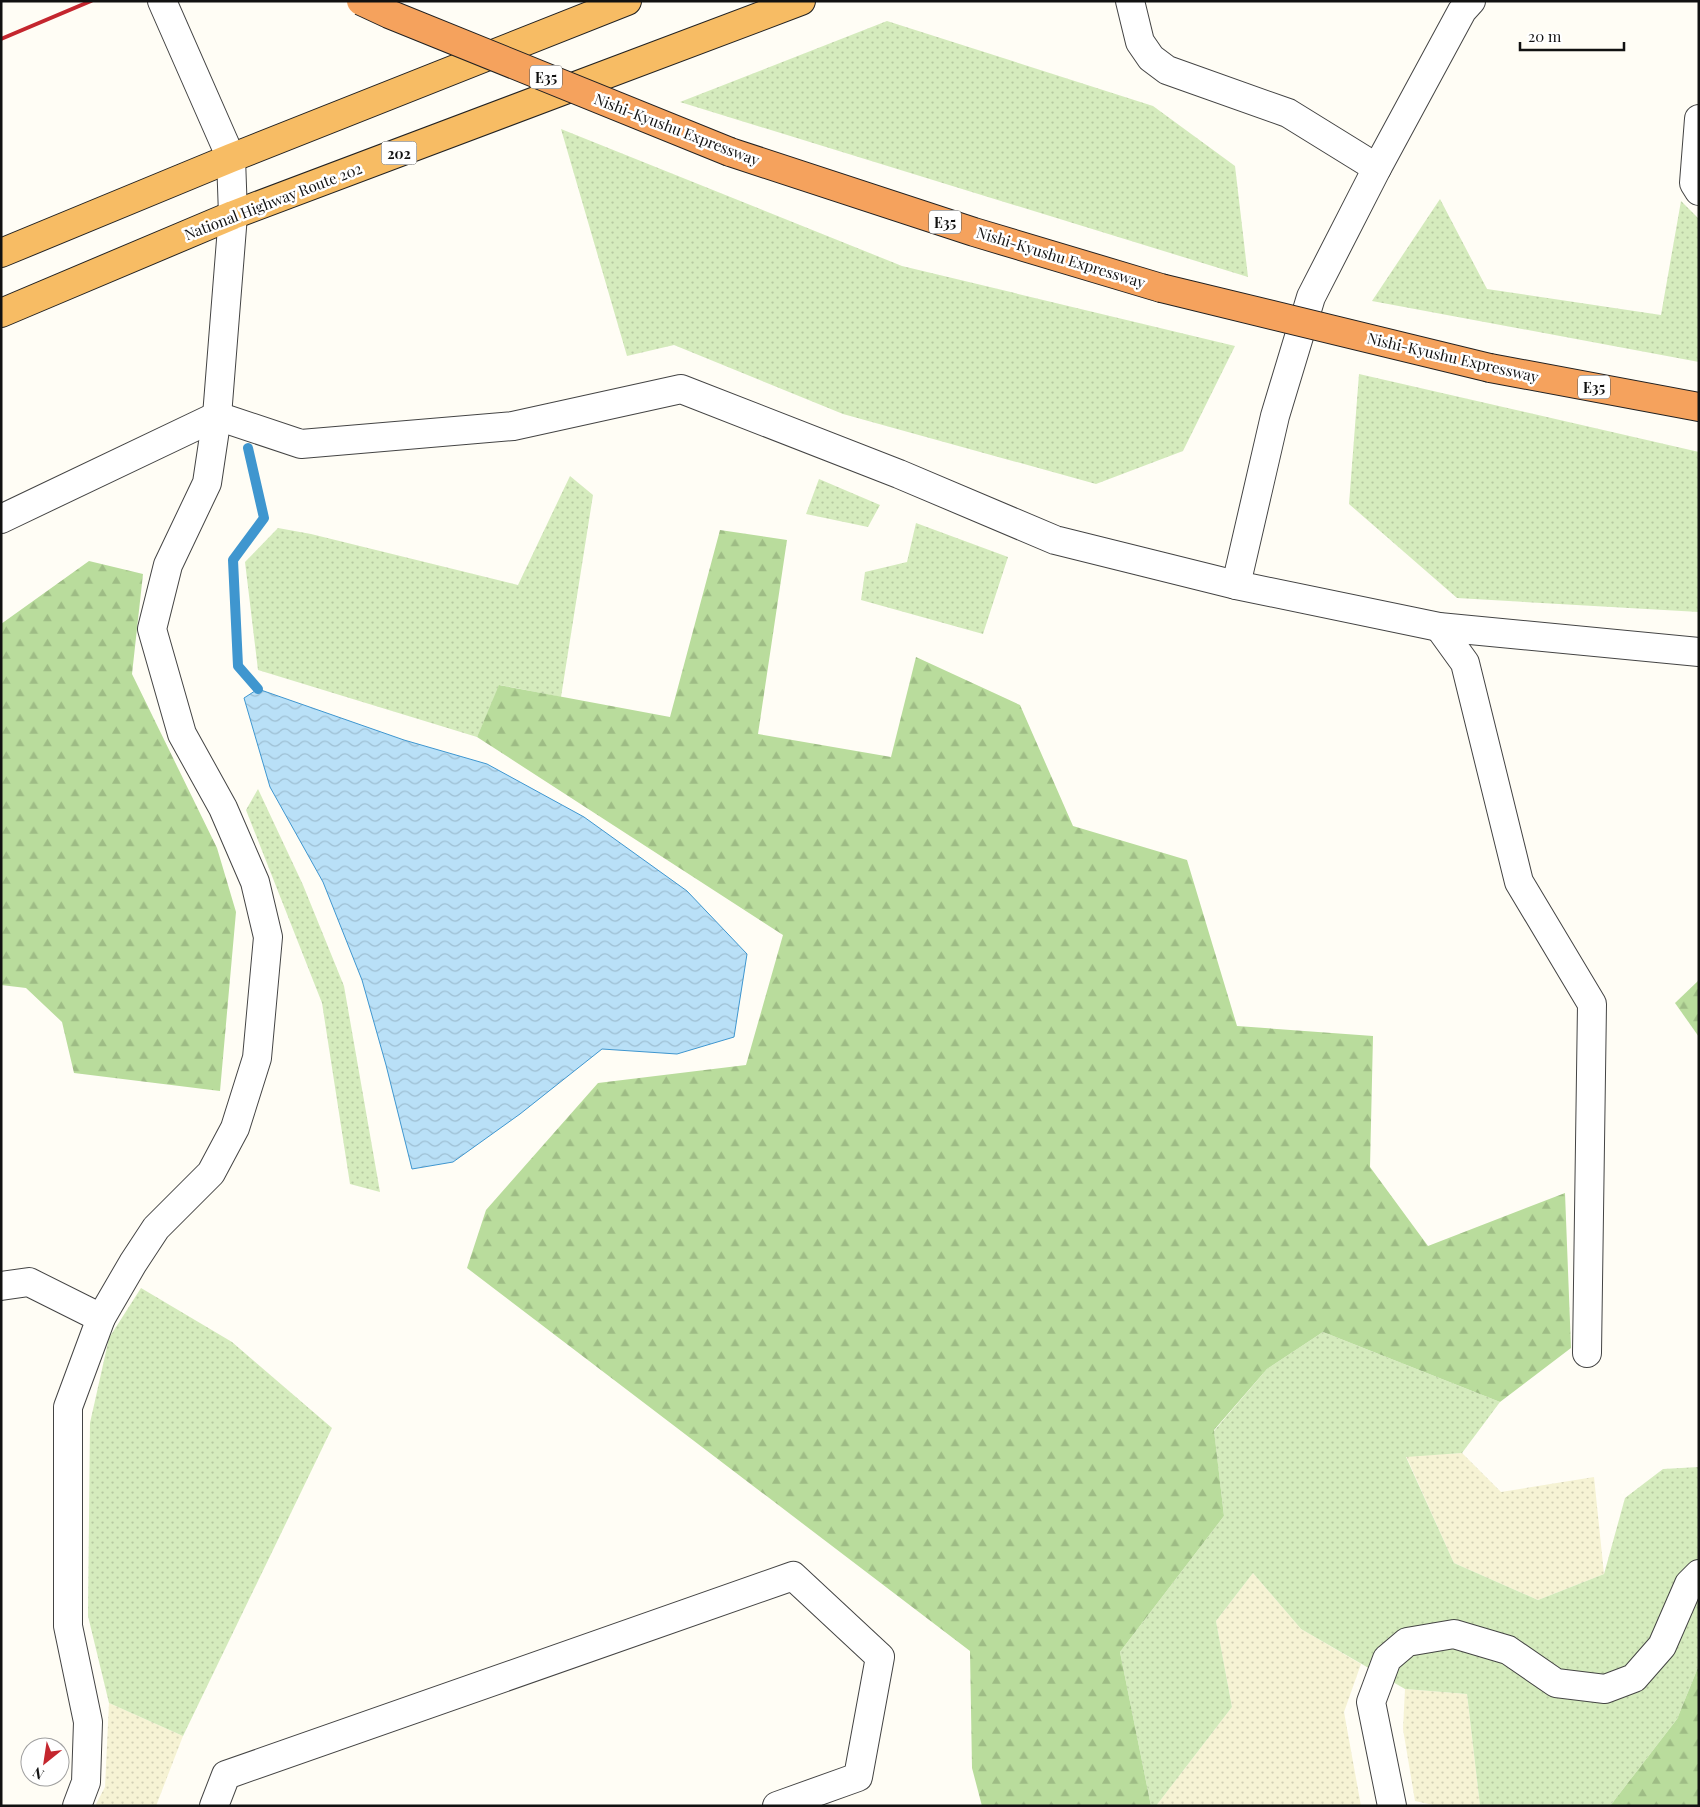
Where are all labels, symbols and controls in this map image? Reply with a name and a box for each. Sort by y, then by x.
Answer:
scale bar [1520,20,1624,52]
text: 20 m [1528,26,1562,46]
road number: E35 [530,66,562,88]
street label: Nishi-Kyushu Expressway [592,88,763,170]
road number: 202 [382,142,416,164]
street label: National Highway Route 202 [181,158,365,244]
road number: E35 [929,210,961,233]
street label: Nishi-Kyushu Expressway [974,222,1148,292]
street label: Nishi-Kyushu Expressway [1365,328,1541,387]
road number: E35 [1578,376,1610,398]
north arrow [20,1737,70,1787]
text: N [29,1763,47,1784]

